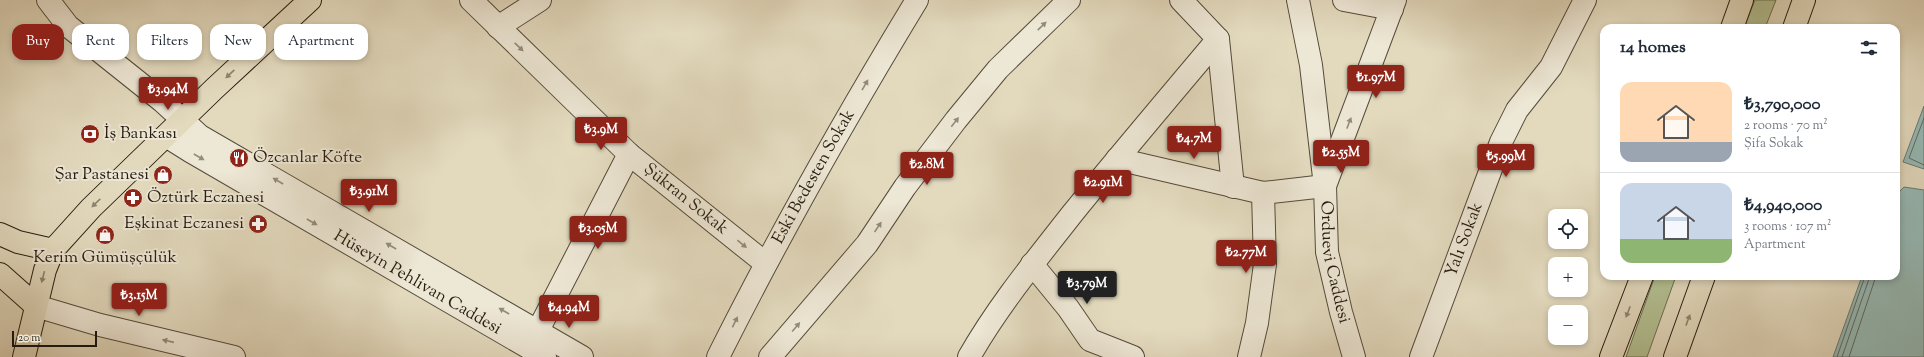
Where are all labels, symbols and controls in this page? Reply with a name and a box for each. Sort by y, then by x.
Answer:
one-way arrow [1037,21,1047,31]
chip: Buy [12,24,64,60]
chip: Rent [72,24,129,60]
chip: Filters [137,24,202,60]
chip: New [210,24,266,60]
chip: Apartment [274,24,368,60]
text: 14 homes [1620,36,1686,60]
icon: filters [1858,37,1880,59]
one-way arrow [514,42,524,52]
pin: ₺1.97M [1343,65,1409,99]
one-way arrow [226,69,235,78]
text: ₺1.97M [1356,69,1396,87]
pin: ₺3.94M [135,77,201,111]
one-way arrow [862,79,868,91]
text: ₺3.94M [148,81,188,99]
text: ₺3,790,000 [1744,93,1821,117]
icon: home [1652,98,1700,146]
street label: Eski Bedesten Sokak [767,105,861,249]
one-way arrow [950,116,959,127]
pin: ₺3.9M [573,117,629,151]
one-way arrow [1346,117,1352,129]
text: 2 rooms · 70 m² [1744,117,1828,135]
text: ₺3.9M [584,121,618,139]
place label: İş Bankası [104,122,177,146]
bank icon: İş Bankası [79,123,101,145]
pin: ₺4.7M [1166,126,1222,160]
text: ₺4.7M [1176,130,1212,148]
text: Şifa Sokak [1744,135,1804,153]
pin: ₺2.55M [1308,140,1374,174]
text: ₺2.55M [1322,144,1360,162]
pin: ₺5.99M [1473,144,1539,178]
place label: Özcanlar Köfte [253,146,362,170]
restaurant icon: Özcanlar Köfte [228,147,250,169]
text: ₺5.99M [1486,148,1526,166]
pin: ₺2.8M [899,152,955,186]
one-way arrow [193,153,205,160]
text: ₺2.8M [909,156,945,174]
street label: Şükran Sokak [638,158,733,241]
place label: Şar Pastanesi [54,163,149,187]
shop icon: Şar Pastanesi [152,164,174,186]
pin: ₺2.91M [1070,170,1136,204]
text: ₺2.91M [1083,174,1123,192]
one-way arrow [273,177,284,184]
pin: ₺3.91M [336,179,402,213]
text: ₺3.91M [350,183,388,201]
place label: Öztürk Eczanesi [147,186,264,210]
pharmacy icon: Öztürk Eczanesi [122,187,144,209]
text: ₺4,940,000 [1744,194,1822,218]
one-way arrow [91,198,101,208]
street label: Yalı Sokak [1440,199,1489,280]
icon: home [1652,199,1700,247]
street label: Orduevi Caddesi [1313,200,1356,327]
map controls [1548,209,1588,345]
button: locate [1548,209,1588,249]
place label: Eşkinat Eczanesi [124,212,244,236]
pharmacy icon: Eşkinat Eczanesi [247,213,269,235]
pin: ₺3.05M [565,216,631,250]
one-way arrow [306,218,318,225]
text: 3 rooms · 107 m² [1744,218,1831,236]
text: ₺3.05M [579,220,617,238]
one-way arrow [874,222,882,232]
shop icon: Kerim Gümüşçülük [94,224,116,246]
street label: Hüseyin Pehlivan Caddesi [329,225,506,341]
text: Apartment [1744,236,1805,254]
one-way arrow [737,240,747,249]
pin: ₺2.77M [1213,240,1279,274]
one-way arrow [385,242,397,249]
text: ₺2.77M [1225,244,1267,262]
place label: Kerim Gümüşçülük [33,246,177,270]
button: + [1548,257,1588,297]
one-way arrow [40,271,46,283]
pin: ₺3.79M [1054,271,1120,305]
text: ₺3.79M [1067,275,1107,293]
pin: ₺3.15M [106,283,172,317]
text: ₺3.15M [121,287,157,305]
pin: ₺4.94M [536,295,602,329]
text: ₺4.94M [548,299,590,317]
button: − [1548,305,1588,345]
one-way arrow [498,307,510,314]
one-way arrow [1624,307,1630,319]
one-way arrow [1685,314,1691,326]
one-way arrow [732,316,738,328]
one-way arrow [791,322,800,333]
scale bar [12,329,97,348]
text: 20 m [18,330,40,346]
one-way arrow [162,338,175,344]

